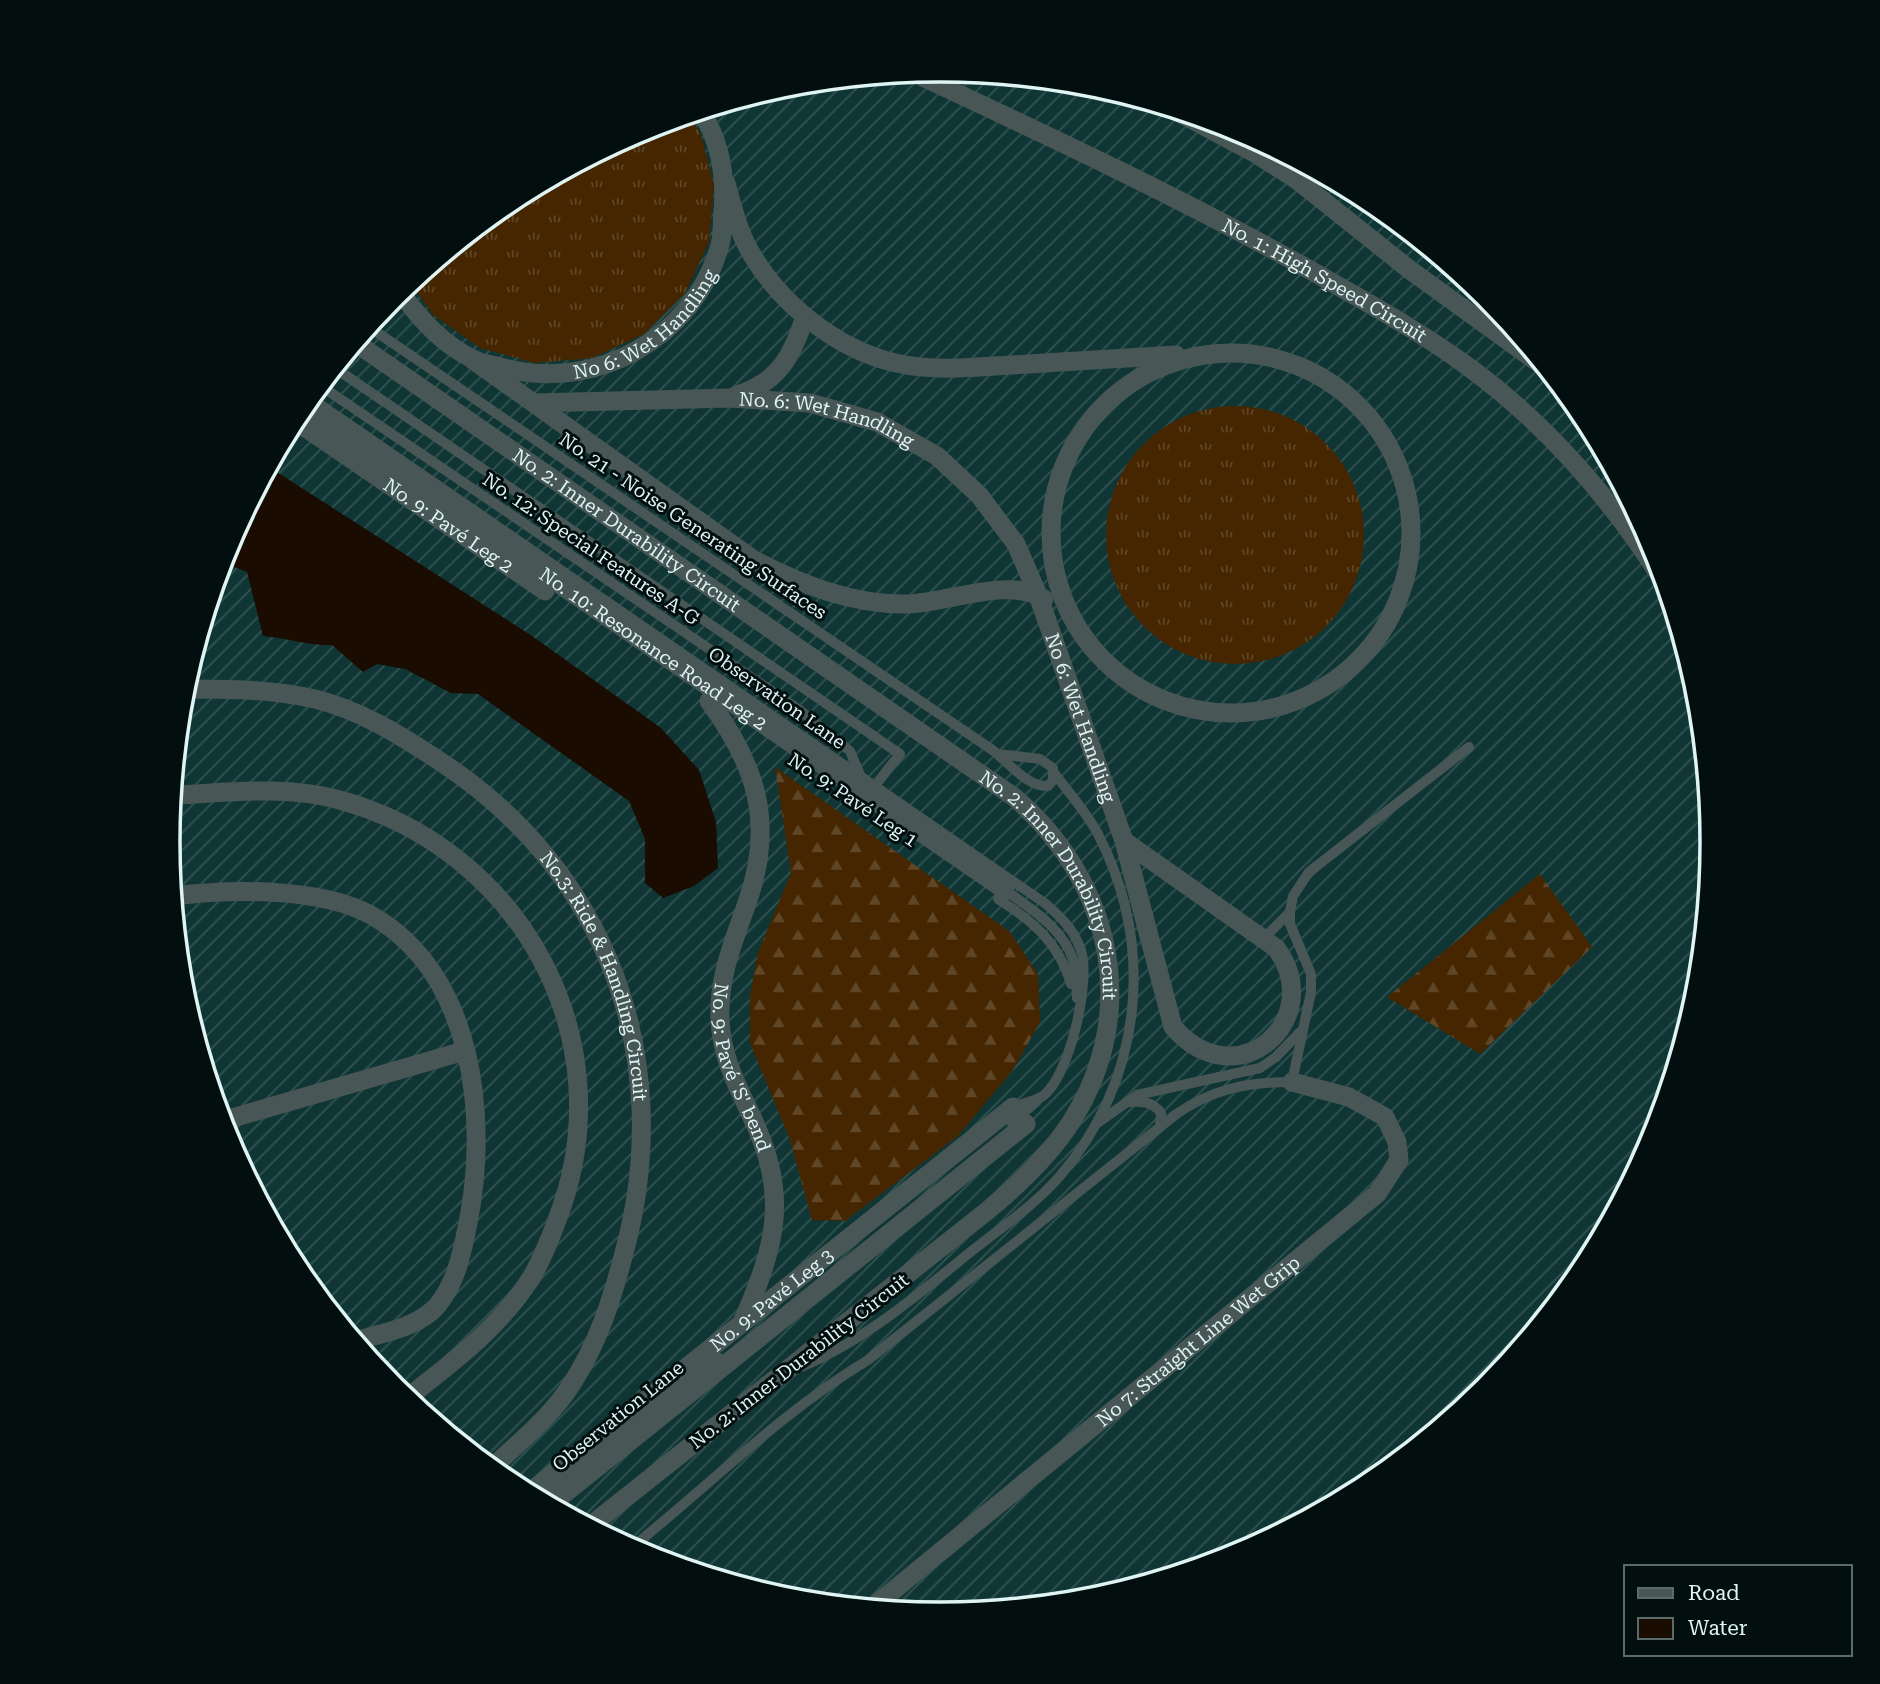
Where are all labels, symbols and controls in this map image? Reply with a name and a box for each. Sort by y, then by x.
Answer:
street label: No. 1: High Speed Circuit [1218,213,1431,347]
street label: No 6: Wet Handling [571,265,721,383]
street label: No. 6: Wet Handling [738,387,919,452]
street label: No. 21 - Noise Generating Surfaces [555,428,831,624]
street label: No. 2: Inner Durability Circuit [508,443,745,616]
street label: No. 12: Special Features A-G [478,468,704,630]
street label: No. 9: Pavé Leg 2 [379,473,518,577]
street label: No. 10: Resonance Road Leg 2 [535,562,772,735]
street label: No 6: Wet Handling [1041,630,1121,806]
street label: Observation Lane [704,642,850,754]
street label: No. 9: Pavé Leg 1 [784,748,922,852]
street label: No. 2: Inner Durability Circuit [975,765,1121,1001]
street label: No.3: Ride & Handling Circuit [535,847,652,1102]
street label: No. 9: Pavé 'S' bend [708,982,776,1155]
street label: No. 9: Pavé Leg 3 [705,1243,838,1356]
street label: No 7: Straight Line Wet Grip [1091,1250,1305,1431]
street label: No. 2: Inner Durability Circuit [685,1268,913,1454]
street label: Observation Lane [548,1356,688,1476]
legend [1624,1565,1852,1656]
text: Road [1688,1581,1740,1605]
text: Water [1688,1616,1748,1640]

